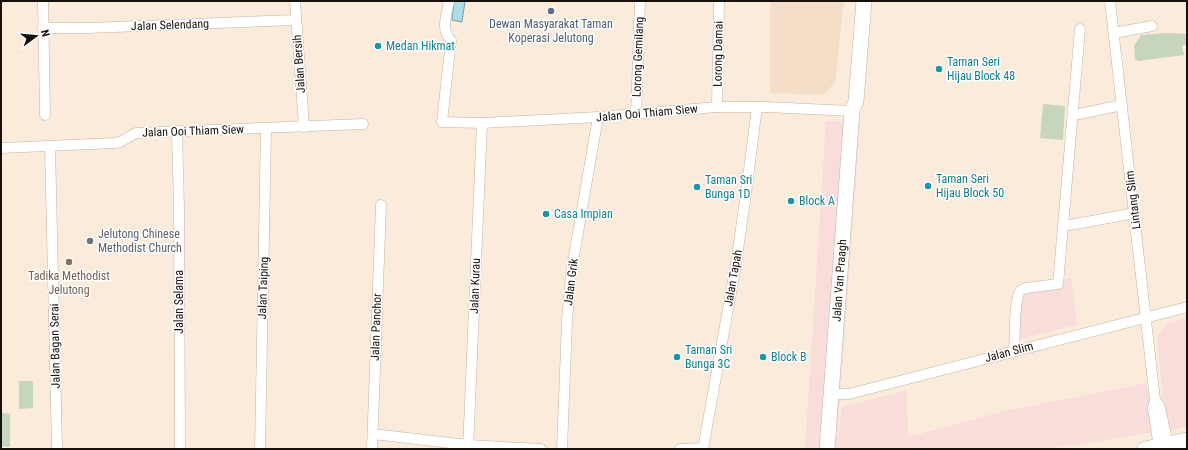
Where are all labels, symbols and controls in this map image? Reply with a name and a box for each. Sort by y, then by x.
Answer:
marker: Dewan Masyarakat Taman Koperasi Jelutong [546,6,556,16]
north arrow [16,16,56,56]
street label: Lorong Gemilang [630,16,646,97]
street label: Jalan Selendang [131,17,209,33]
place label: Dewan Masyarakat Taman Koperasi Jelutong [489,17,613,45]
street label: Lorong Damai [710,21,726,87]
text: N [38,28,52,39]
street label: Jalan Bersih [290,34,308,94]
place label: Medan Hikmat [386,39,455,53]
marker: Medan Hikmat [373,41,383,51]
place label: Taman Seri Hijau Block 48 [947,55,1015,83]
marker: Taman Seri Hijau Block 48 [934,64,944,74]
street label: Jalan Ooi Thiam Siew [596,102,699,124]
street label: Jalan Ooi Thiam Siew [142,122,244,140]
street label: Lintang Slim [1122,170,1144,230]
place label: Taman Seri Hijau Block 50 [936,172,1004,200]
place label: Taman Sri Bunga 1D [705,173,752,201]
marker: Taman Seri Hijau Block 50 [923,181,933,191]
marker: Taman Sri Bunga 1D [692,182,702,192]
place label: Block A [799,194,835,208]
marker: Block A [786,196,796,206]
place label: Casa Impian [554,207,613,221]
marker: Casa Impian [541,209,551,219]
place label: Jelutong Chinese Methodist Church [98,227,182,255]
marker: Jelutong Chinese Methodist Church [85,236,95,246]
street label: Jalan Van Praagh [829,238,850,322]
street label: Jalan Tapah [721,248,745,307]
street label: Jalan Taiping [255,256,271,320]
marker: Tadika Methodist Jelutong [64,257,74,267]
street label: Jalan Grik [561,257,581,306]
street label: Jalan Kurau [467,258,483,314]
place label: Tadika Methodist Jelutong [28,269,110,297]
street label: Jalan Selama [172,270,186,334]
street label: Jalan Panchor [368,293,384,361]
street label: Jalan Bagan Serai [47,303,63,389]
street label: Jalan Slim [983,339,1035,365]
place label: Taman Sri Bunga 3C [685,343,732,371]
place label: Block B [771,350,807,364]
marker: Taman Sri Bunga 3C [672,352,682,362]
marker: Block B [758,352,768,362]

